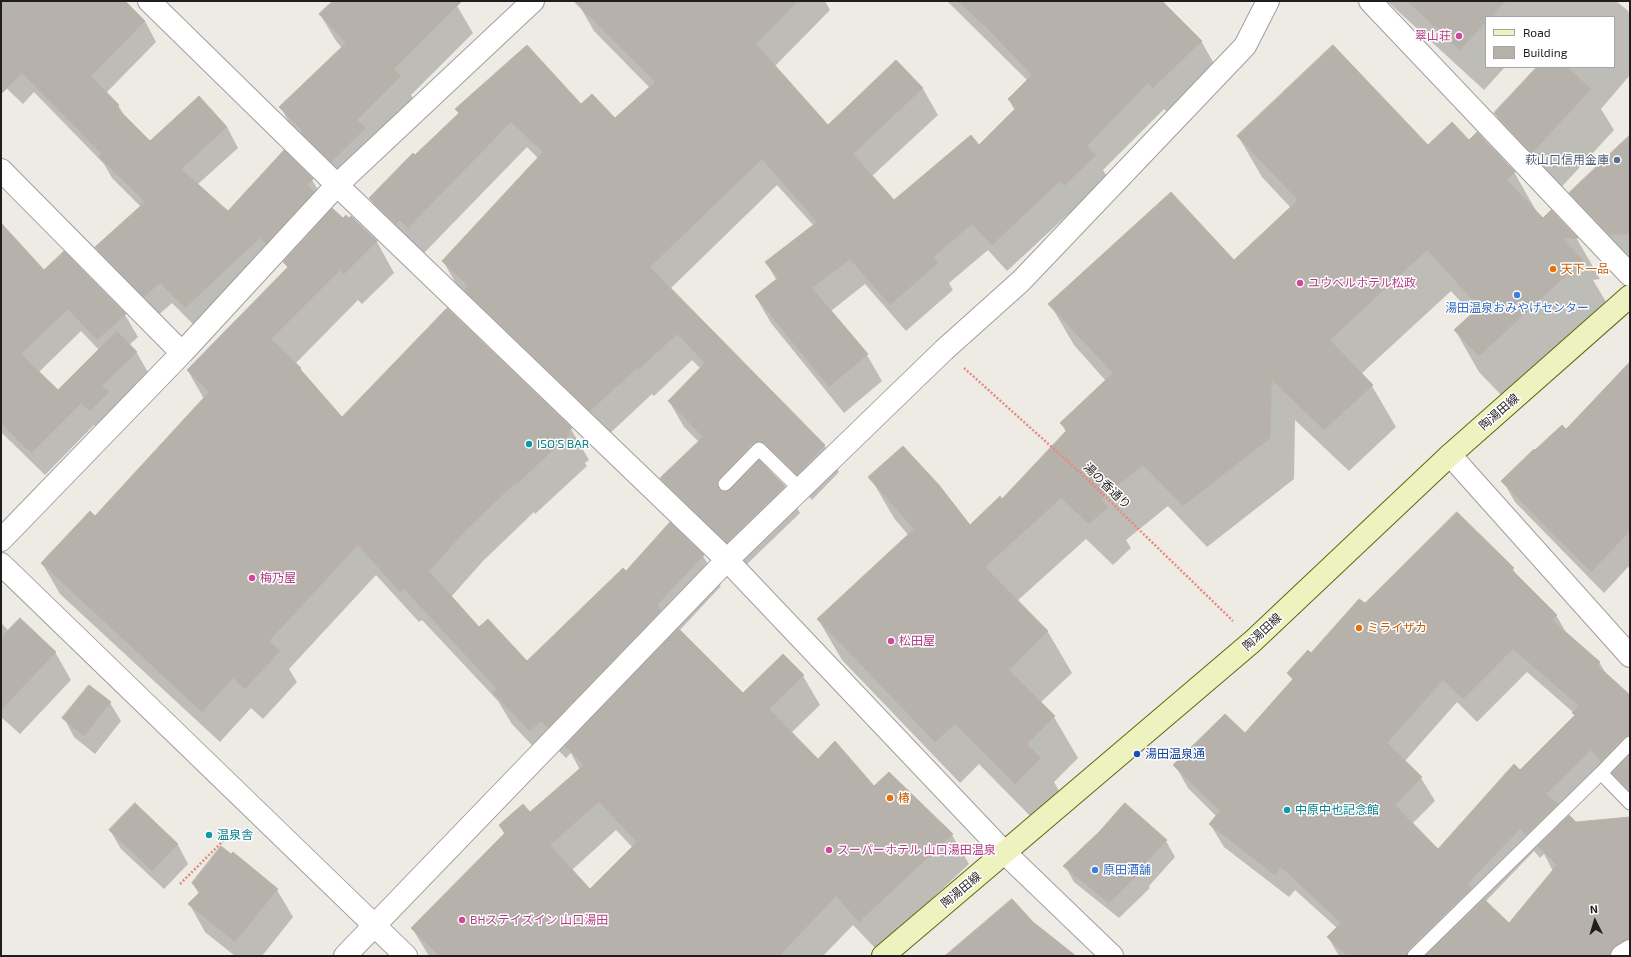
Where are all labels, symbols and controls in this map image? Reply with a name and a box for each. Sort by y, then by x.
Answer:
legend [1485,16,1615,68]
text: Road [1523,25,1551,39]
place label: 翠山荘 [1415,29,1451,43]
marker: 翠山荘 [1454,31,1464,41]
text: Building [1523,45,1567,59]
place label: 萩山口信用金庫 [1525,153,1609,167]
marker: 萩山口信用金庫 [1612,155,1622,165]
place label: 天下一品 [1561,262,1609,276]
marker: 天下一品 [1548,264,1558,274]
place label: ユウベルホテル松政 [1308,276,1416,290]
marker: ユウベルホテル松政 [1295,278,1305,288]
marker: 湯田温泉おみやげセンター [1512,290,1522,300]
place label: 湯田温泉おみやげセンター [1445,301,1589,315]
street label: 陶湯田線 [1476,391,1522,433]
place label: ISO'S BAR [537,437,589,451]
marker: ISO'S BAR [524,439,534,449]
street label: 湯の香通り [1080,460,1134,512]
place label: 梅乃屋 [260,571,296,585]
marker: 梅乃屋 [247,573,257,583]
street label: 陶湯田線 [1240,610,1284,654]
place label: ミライザカ [1367,621,1427,635]
marker: ミライザカ [1354,623,1364,633]
place label: 松田屋 [899,634,935,648]
marker: 松田屋 [886,636,896,646]
place label: 湯田温泉通 [1145,747,1205,761]
marker: 湯田温泉通 [1132,749,1142,759]
place label: 椿 [898,791,910,805]
marker: 椿 [885,793,895,803]
place label: 中原中也記念館 [1295,803,1379,817]
marker: 中原中也記念館 [1282,805,1292,815]
place label: 温泉舎 [217,828,253,842]
marker: 温泉舎 [204,830,214,840]
place label: スーパーホテル 山口湯田温泉 [837,843,996,857]
marker: スーパーホテル 山口湯田温泉 [824,845,834,855]
place label: 原田酒舗 [1103,863,1151,877]
marker: 原田酒舗 [1090,865,1100,875]
street label: 陶湯田線 [938,869,984,911]
north arrow [1575,901,1615,941]
text: N [1589,902,1598,915]
place label: BHステイズイン 山口湯田 [470,913,608,927]
marker: BHステイズイン 山口湯田 [457,915,467,925]

